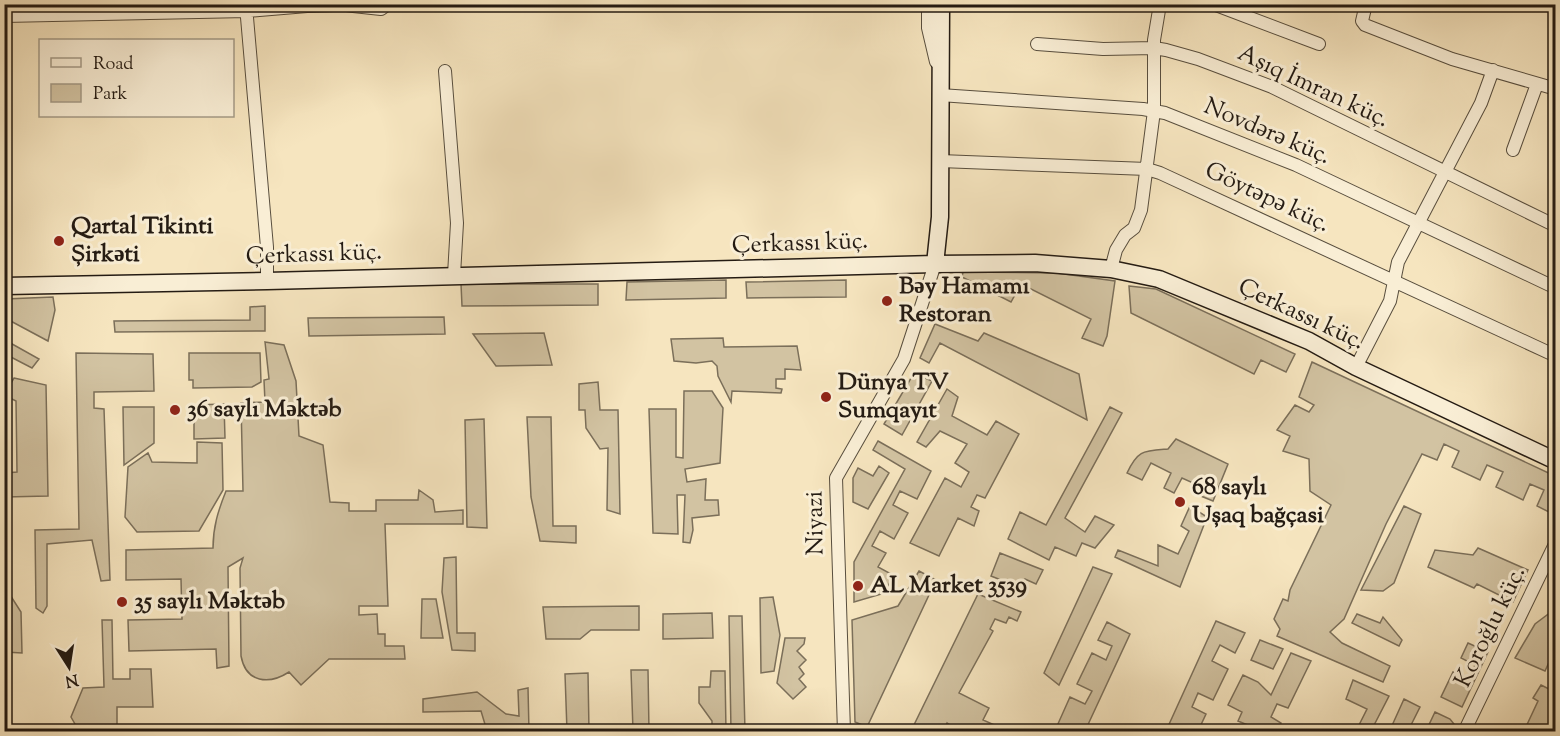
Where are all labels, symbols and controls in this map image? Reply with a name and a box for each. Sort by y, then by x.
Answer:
street label: Aşıq İmran küç. [1232,37,1394,137]
legend [39,39,234,117]
text: Road [93,52,133,78]
text: Park [93,82,128,108]
street label: Novdərə küç. [1198,90,1336,174]
street label: Göytəpə küç. [1199,154,1335,242]
place label: Qartal Tikinti Şirkәti [71,210,214,272]
street label: Çerkassı küç. [731,225,869,263]
marker: Qartal Tikinti Şirkәti [52,234,66,248]
street label: Çerkassı küç. [245,236,383,274]
place label: Bәy Hamamı Restoran [899,270,1030,332]
street label: Çerkassı küç. [1232,271,1370,359]
marker: Bәy Hamamı Restoran [880,294,894,308]
place label: Dünya TV Sumqayıt [838,366,949,428]
marker: Dünya TV Sumqayıt [819,390,833,404]
place label: 36 saylı Məktəb [187,393,342,427]
marker: 36 saylı Məktəb [168,403,182,417]
place label: 68 saylı Uşaq bağçasi [1192,471,1324,533]
street label: Niyazi [798,490,834,556]
marker: 68 saylı Uşaq bağçasi [1173,495,1187,509]
street label: Koroğlu küç. [1447,561,1535,693]
place label: AL Market 3539 [870,569,1027,603]
marker: AL Market 3539 [851,579,865,593]
place label: 35 saylı Məktəb [134,585,285,619]
marker: 35 saylı Məktəb [115,595,129,609]
north arrow [39,637,99,697]
text: N [63,667,80,692]

